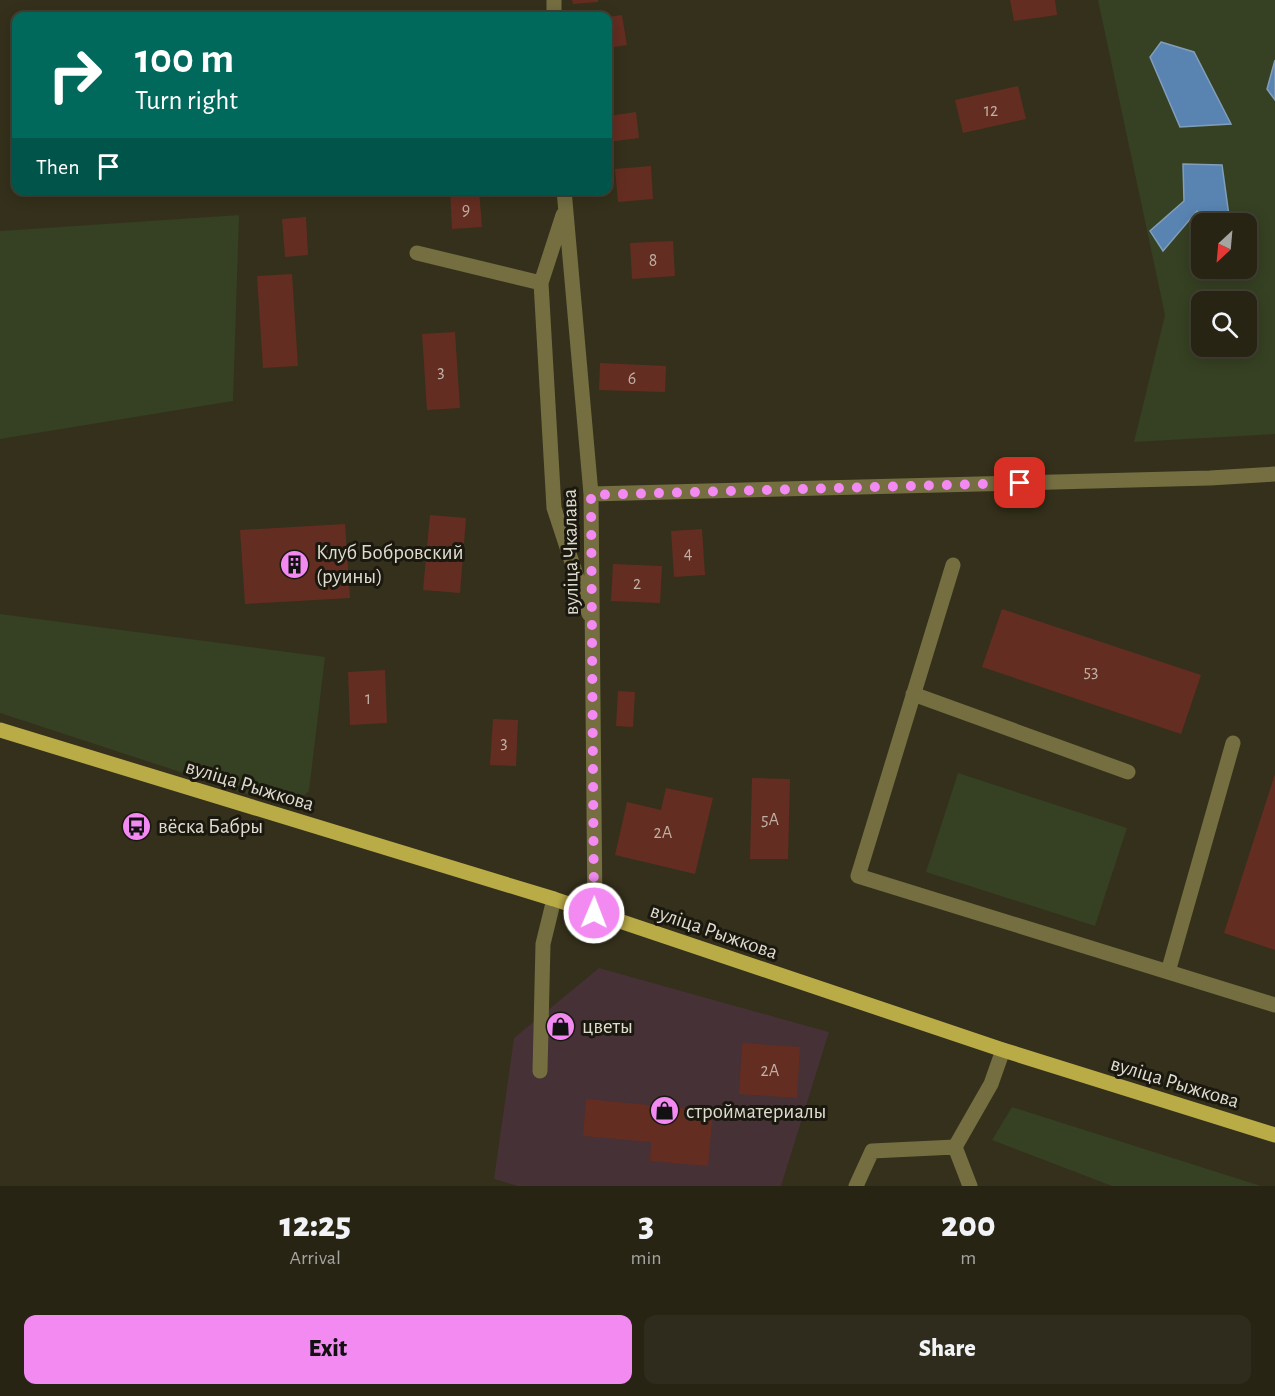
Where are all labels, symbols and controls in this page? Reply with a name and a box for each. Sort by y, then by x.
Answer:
icon: right [36,36,114,114]
text: 100 m [135,38,234,80]
text: Turn right [135,87,238,114]
house number: 12 [984,102,998,120]
icon: arrive [92,150,125,183]
text: Then [36,156,80,178]
house number: 9 [462,201,470,219]
north arrow [1191,213,1257,279]
map controls [1191,213,1257,357]
house number: 8 [649,252,657,270]
button: search [1191,291,1257,357]
house number: 3 [437,363,445,381]
house number: 6 [628,370,636,388]
pin [994,457,1045,508]
icon: arrive [1003,466,1036,499]
street label: вуліца Чкалава [559,488,582,615]
place label: Клуб Бобровский (руины) [316,542,464,587]
house number: 4 [684,545,693,563]
building icon: Клуб Бобровский (руины) [279,548,311,580]
house number: 2 [633,575,641,593]
house number: 53 [1084,663,1098,681]
house number: 1 [365,690,371,708]
house number: 3 [500,734,508,752]
street label: вуліца Рыжкова [183,756,317,815]
bus stop icon: вёска Бабры [121,810,153,842]
house number: 5А [761,811,779,829]
place label: вёска Бабры [158,816,263,837]
house number: 2А [654,824,673,842]
position arrow [562,881,626,945]
street label: вуліца Рыжкова [647,900,781,963]
shop icon: цветы [545,1010,577,1042]
place label: цветы [582,1016,633,1037]
street label: вуліца Рыжкова [1108,1053,1242,1112]
house number: 2А [761,1062,780,1080]
shop icon: стройматериалы [649,1095,681,1127]
place label: стройматериалы [686,1101,827,1122]
text: 12:25 [279,1207,351,1243]
text: 3 [638,1207,654,1243]
text: 200 [941,1207,996,1243]
text: Arrival [290,1248,341,1268]
text: min [631,1248,662,1268]
text: m [960,1248,976,1268]
button: Exit [24,1315,632,1384]
button: Share [644,1315,1251,1384]

